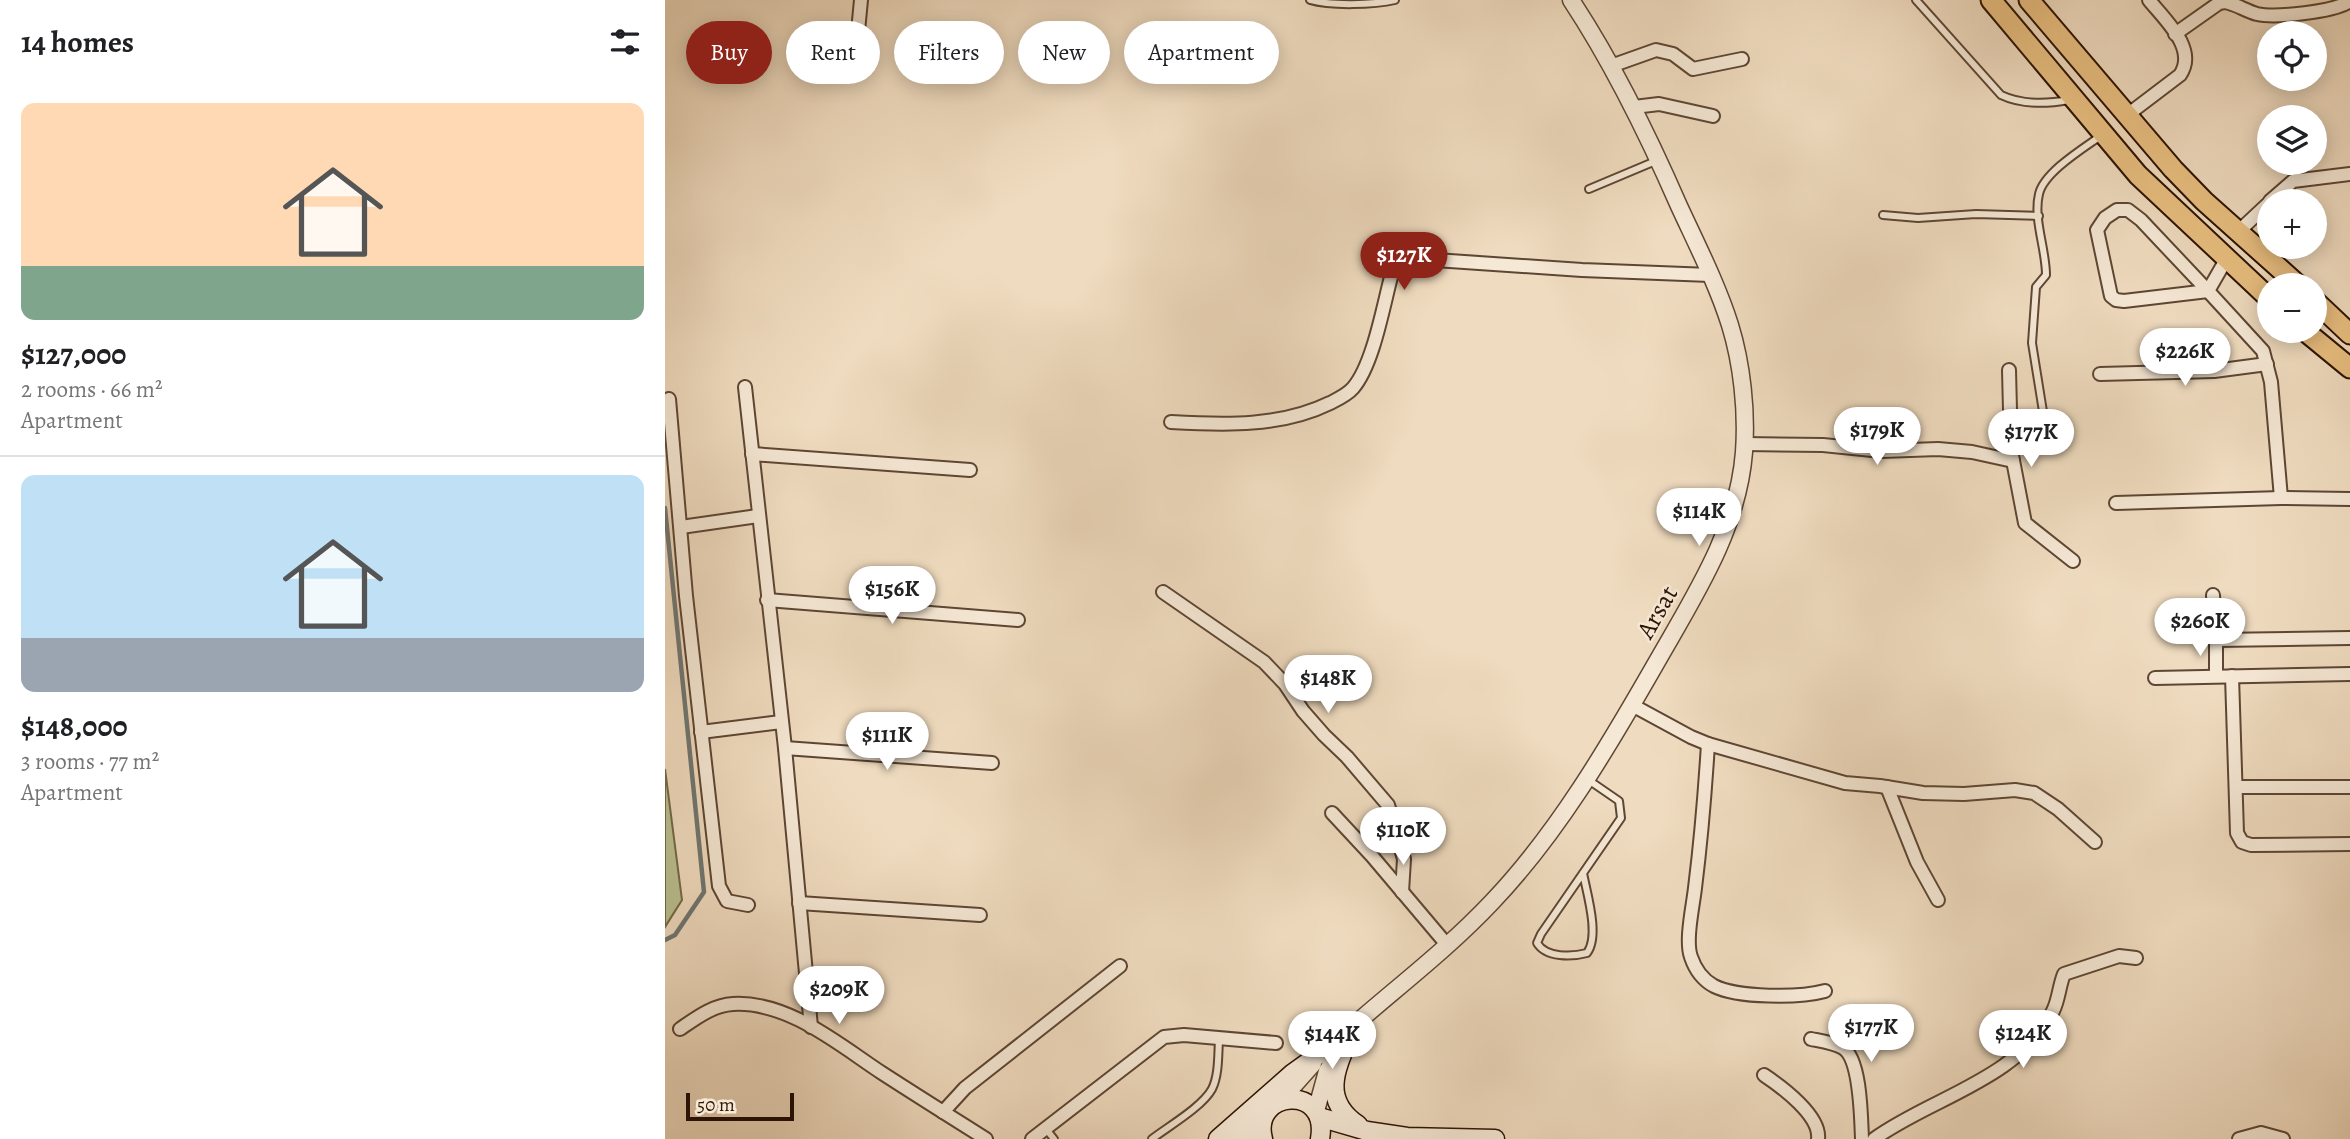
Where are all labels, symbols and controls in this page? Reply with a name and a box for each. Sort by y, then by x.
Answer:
chip: Buy [686,21,772,84]
chip: Rent [786,21,880,84]
chip: Filters [894,21,1004,84]
chip: New [1018,21,1110,84]
chip: Apartment [1124,21,1279,84]
map controls [2257,21,2327,343]
button: locate [2257,21,2327,91]
text: 14 homes [21,22,134,62]
icon: filters [606,23,644,61]
button: layers [2257,105,2327,175]
icon: home [270,149,396,275]
button: + [2257,189,2327,259]
pin: $127K [1355,232,1453,292]
text: $127K [1377,239,1432,270]
button: − [2257,273,2327,343]
pin: $226K [2136,328,2234,388]
text: $127,000 [21,334,126,374]
text: $226K [2156,335,2214,366]
text: 2 rooms · 66 m² [21,374,163,405]
text: Apartment [21,405,123,436]
pin: $179K [1828,407,1926,467]
pin: $177K [1982,410,2080,469]
text: $179K [1850,414,1904,445]
text: $177K [2004,416,2058,447]
pin: $114K [1650,489,1748,548]
text: $114K [1672,495,1726,526]
icon: home [270,521,396,647]
pin: $156K [843,566,941,626]
text: $156K [865,573,919,604]
street label: Arsat [1627,579,1686,646]
pin: $260K [2151,598,2249,658]
text: $260K [2170,605,2230,636]
pin: $148K [1279,656,1377,715]
text: $148K [1300,662,1356,693]
text: $148,000 [21,706,128,746]
pin: $111K [838,712,936,772]
text: $111K [862,719,912,750]
text: 3 rooms · 77 m² [21,746,159,777]
text: Apartment [21,777,123,808]
pin: $110K [1354,808,1452,867]
text: $110K [1376,814,1430,845]
pin: $209K [790,967,888,1026]
text: $209K [809,973,869,1004]
pin: $177K [1822,1004,1920,1064]
pin: $124K [1974,1010,2072,1070]
text: $177K [1844,1011,1898,1042]
pin: $144K [1283,1012,1381,1071]
text: $124K [1995,1017,2051,1048]
text: $144K [1304,1018,1360,1049]
scale bar [686,1090,795,1122]
text: 50 m [697,1092,735,1118]

